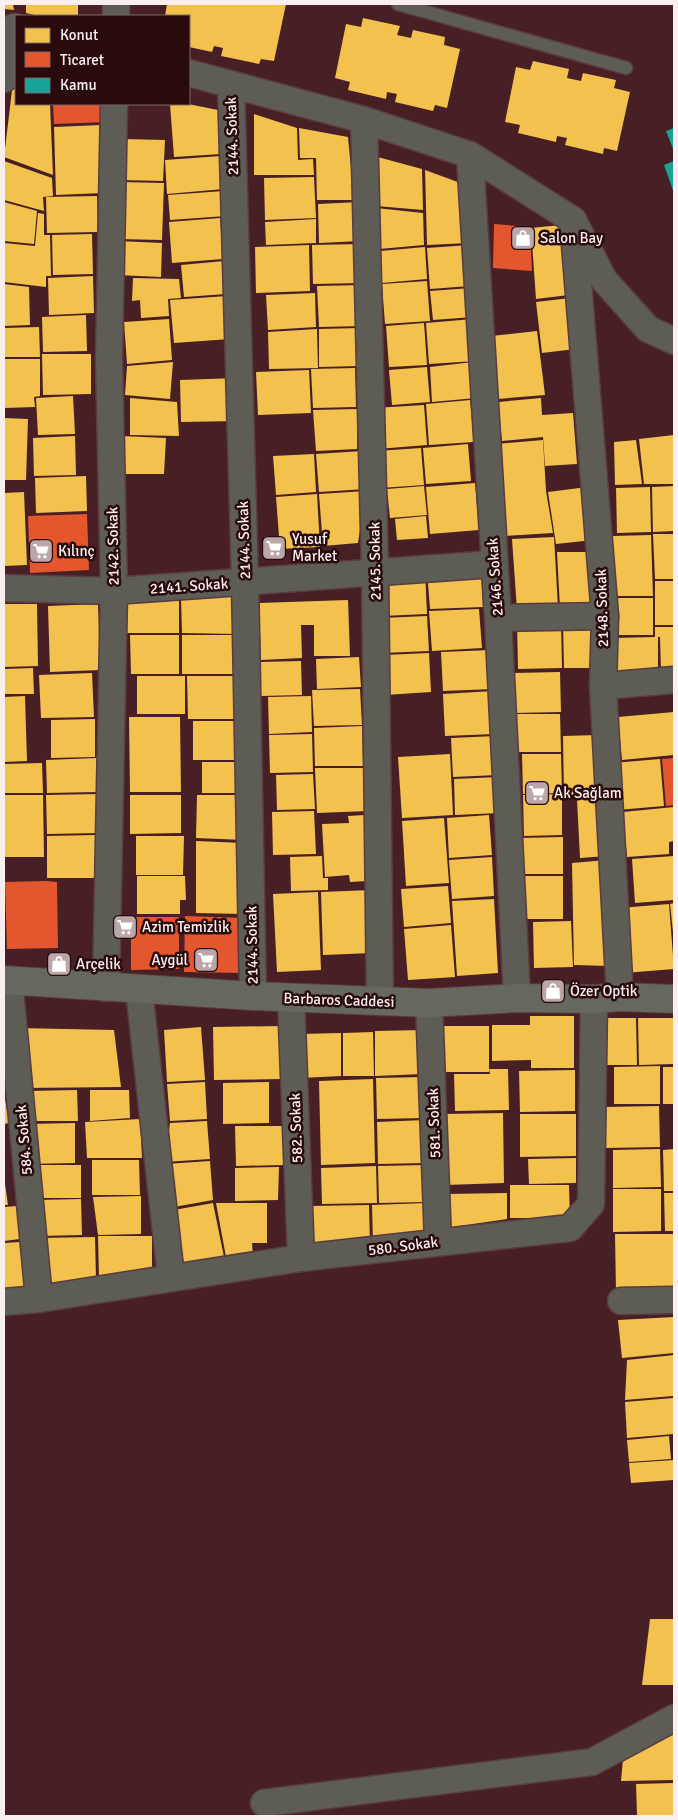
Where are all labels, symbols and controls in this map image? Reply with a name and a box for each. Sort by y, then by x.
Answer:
legend [15,15,190,105]
text: Konut [60,26,98,44]
text: Ticaret [60,51,104,69]
text: Kamu [60,76,97,94]
street label: 2144. Sokak [222,96,242,176]
shop icon: Salon Bay [510,225,536,251]
place label: Salon Bay [540,229,603,247]
street label: 2144. Sokak [234,500,254,580]
street label: 2142. Sokak [103,506,123,585]
street label: 2145. Sokak [365,521,385,600]
place label: Yusuf Market [292,530,337,565]
supermarket icon: Yusuf Market [261,535,287,561]
street label: 2146. Sokak [483,537,507,617]
supermarket icon: Kılınç [28,538,54,564]
place label: Kılınç [58,542,95,560]
street label: 2148. Sokak [592,568,612,648]
street label: 2141. Sokak [149,574,229,598]
supermarket icon: Ak Sağlam [524,780,550,806]
place label: Ak Sağlam [554,784,622,802]
street label: 2144. Sokak [242,905,262,984]
supermarket icon: Azim Temizlik [112,914,138,940]
place label: Azim Temizlik [142,918,230,936]
supermarket icon: Aygül [193,947,219,973]
shop icon: Arçelik [46,951,72,977]
place label: Aygül [152,951,188,969]
place label: Arçelik [76,955,121,973]
shop icon: Özer Optik [540,978,566,1004]
place label: Özer Optik [570,982,638,1000]
street label: Barbaros Caddesi [283,989,395,1011]
street label: 581. Sokak [424,1087,444,1158]
street label: 582. Sokak [286,1092,306,1163]
street label: 584. Sokak [12,1104,36,1176]
street label: 580. Sokak [367,1233,439,1259]

